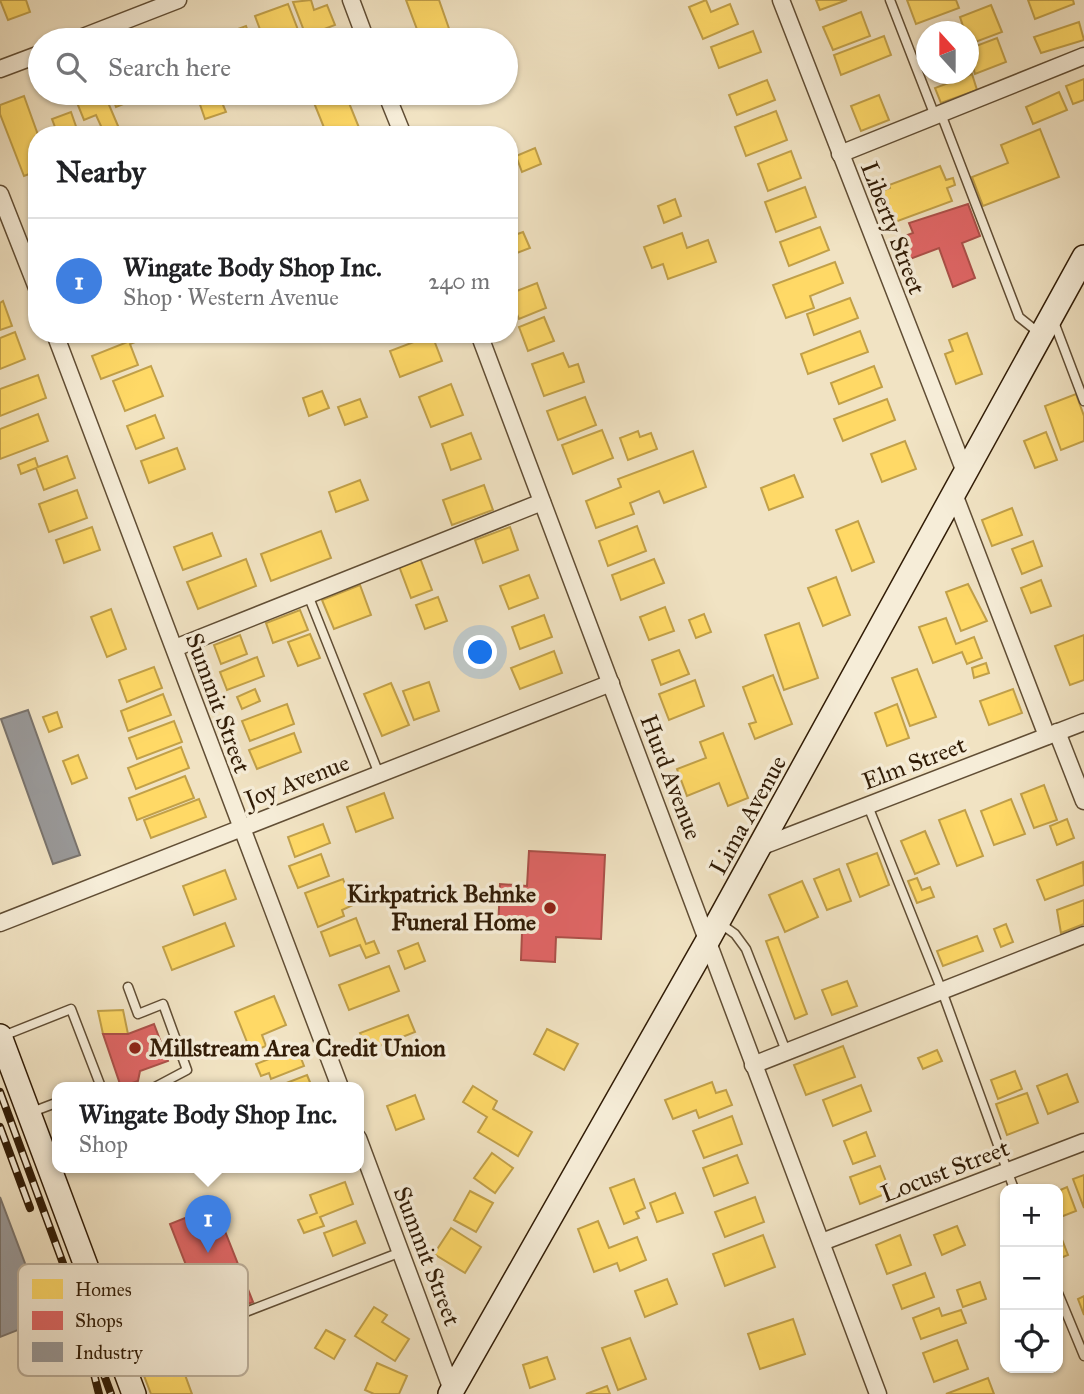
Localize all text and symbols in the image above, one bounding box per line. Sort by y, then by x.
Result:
north arrow [916,21,979,84]
search box [28,28,518,105]
icon: search [52,48,90,86]
text: Search here [108,51,231,83]
text: Nearby [56,154,146,190]
street label: Liberty Street [854,158,932,299]
text: Wingate Body Shop Inc. [123,251,382,283]
text: 1 [74,267,84,295]
text: 240 m [428,267,490,295]
text: Shop · Western Avenue [123,283,339,311]
street label: Summit Street [179,629,257,778]
your location [463,635,497,669]
street label: Hurd Avenue [633,710,709,844]
street label: Elm Street [858,729,971,796]
street label: Joy Avenue [238,747,354,816]
street label: Lima Avenue [703,750,793,880]
place label: Kirkpatrick Behnke Funeral Home [347,879,536,937]
marker: Kirkpatrick Behnke Funeral Home [542,900,558,916]
place label: Millstream Area Credit Union [149,1033,446,1063]
marker: Millstream Area Credit Union [127,1040,143,1056]
popup [52,1082,364,1173]
text: Wingate Body Shop Inc. [79,1098,337,1130]
text: Shop [79,1130,128,1158]
street label: Locust Street [877,1133,1014,1209]
street label: Summit Street [387,1182,467,1330]
map controls [1000,1184,1063,1373]
button: + [1000,1184,1063,1247]
pin: 1 [185,1195,231,1253]
button: − [1000,1247,1063,1310]
legend [18,1264,248,1376]
text: Homes [75,1278,132,1301]
text: Shops [75,1309,123,1332]
button: locate [1000,1310,1063,1373]
text: Industry [75,1341,144,1364]

